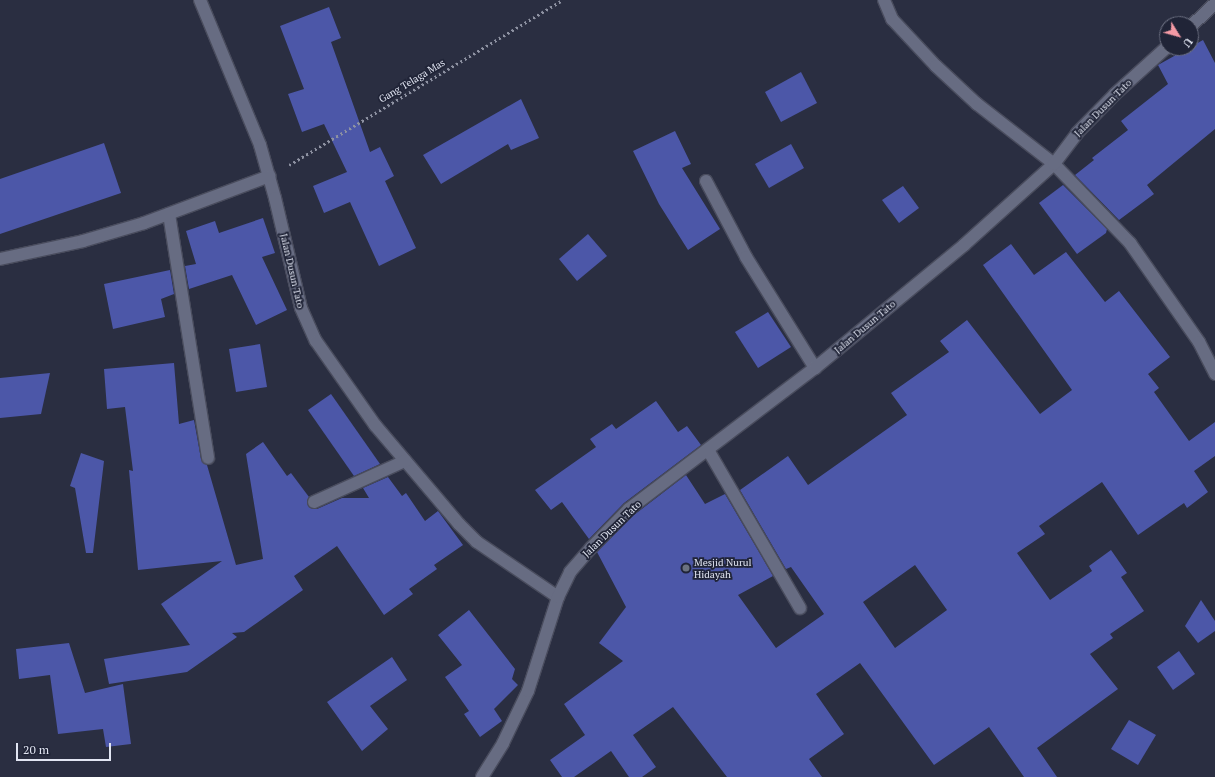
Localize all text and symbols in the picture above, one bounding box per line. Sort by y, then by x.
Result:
north arrow [1159,16,1199,56]
text: U [1180,35,1196,50]
street label: Gang Telaga Mas [377,57,447,105]
street label: Jalan Dusun Tato [1072,77,1134,139]
street label: Jalan Dusun Tato [278,232,306,310]
street label: Jalan Dusun Tato [832,298,898,356]
street label: Jalan Dusun Tato [580,498,644,560]
place label: Mesjid Nurul Hidayah [694,556,752,580]
marker: Mesjid Nurul Hidayah [681,563,691,573]
scale bar [18,735,113,761]
text: 20 m [23,742,49,757]

